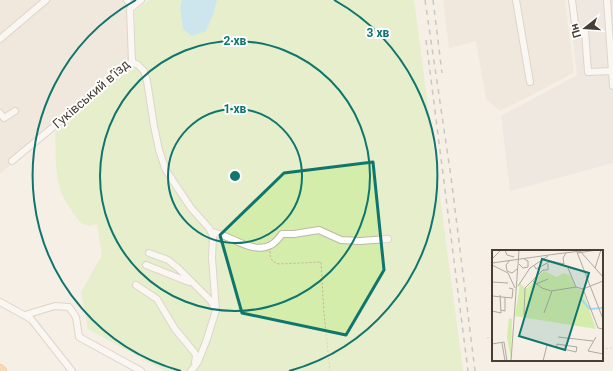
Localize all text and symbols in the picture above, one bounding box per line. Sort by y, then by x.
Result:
north arrow [565,8,605,48]
text: Пн [568,22,584,39]
text: 3 хв [367,26,390,40]
text: 2 хв [224,34,247,48]
street label: Гуківський в’їзд [50,56,133,131]
text: 1 хв [224,102,247,116]
centre of rings [228,169,242,183]
inset map [492,250,603,361]

